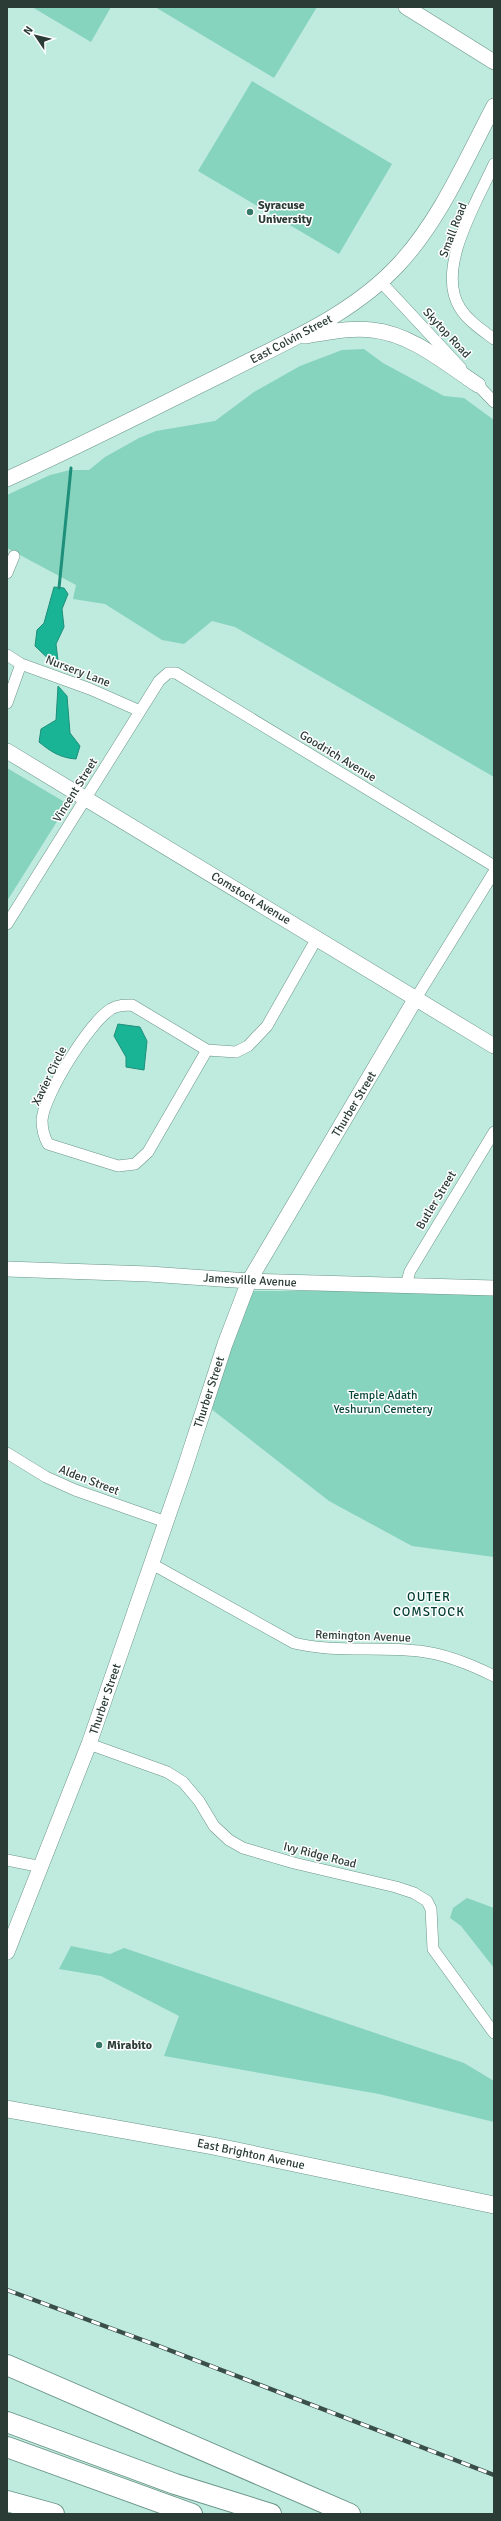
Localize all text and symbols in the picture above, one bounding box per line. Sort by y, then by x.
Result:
north arrow [16,16,56,56]
text: N [21,24,36,37]
place label: Syracuse University [258,198,312,227]
street label: Small Road [436,201,471,260]
marker: Syracuse University [245,207,255,217]
street label: Skytop Road [420,305,474,362]
street label: East Colvin Street [248,312,335,367]
street label: Nursery Lane [43,652,112,691]
street label: Goodrich Avenue [297,728,379,785]
street label: Vincent Street [50,755,101,825]
street label: Comstock Avenue [208,869,293,928]
street label: Xavier Circle [29,1044,70,1108]
street label: Thurber Street [329,1069,380,1140]
street label: Butler Street [413,1168,460,1232]
street label: Jamesville Avenue [203,1271,297,1290]
street label: Thurber Street [191,1355,228,1430]
park label: Temple Adath Yeshurun Cemetery [333,1388,433,1417]
street label: Alden Street [56,1462,121,1499]
district label: OUTER COMSTOCK [393,1589,465,1620]
street label: Remington Avenue [315,1627,411,1646]
street label: Thurber Street [86,1662,125,1737]
street label: Ivy Ridge Road [282,1839,358,1872]
place label: Mirabito [107,2038,152,2053]
marker: Mirabito [94,2040,104,2050]
street label: East Brighton Avenue [196,2136,306,2173]

